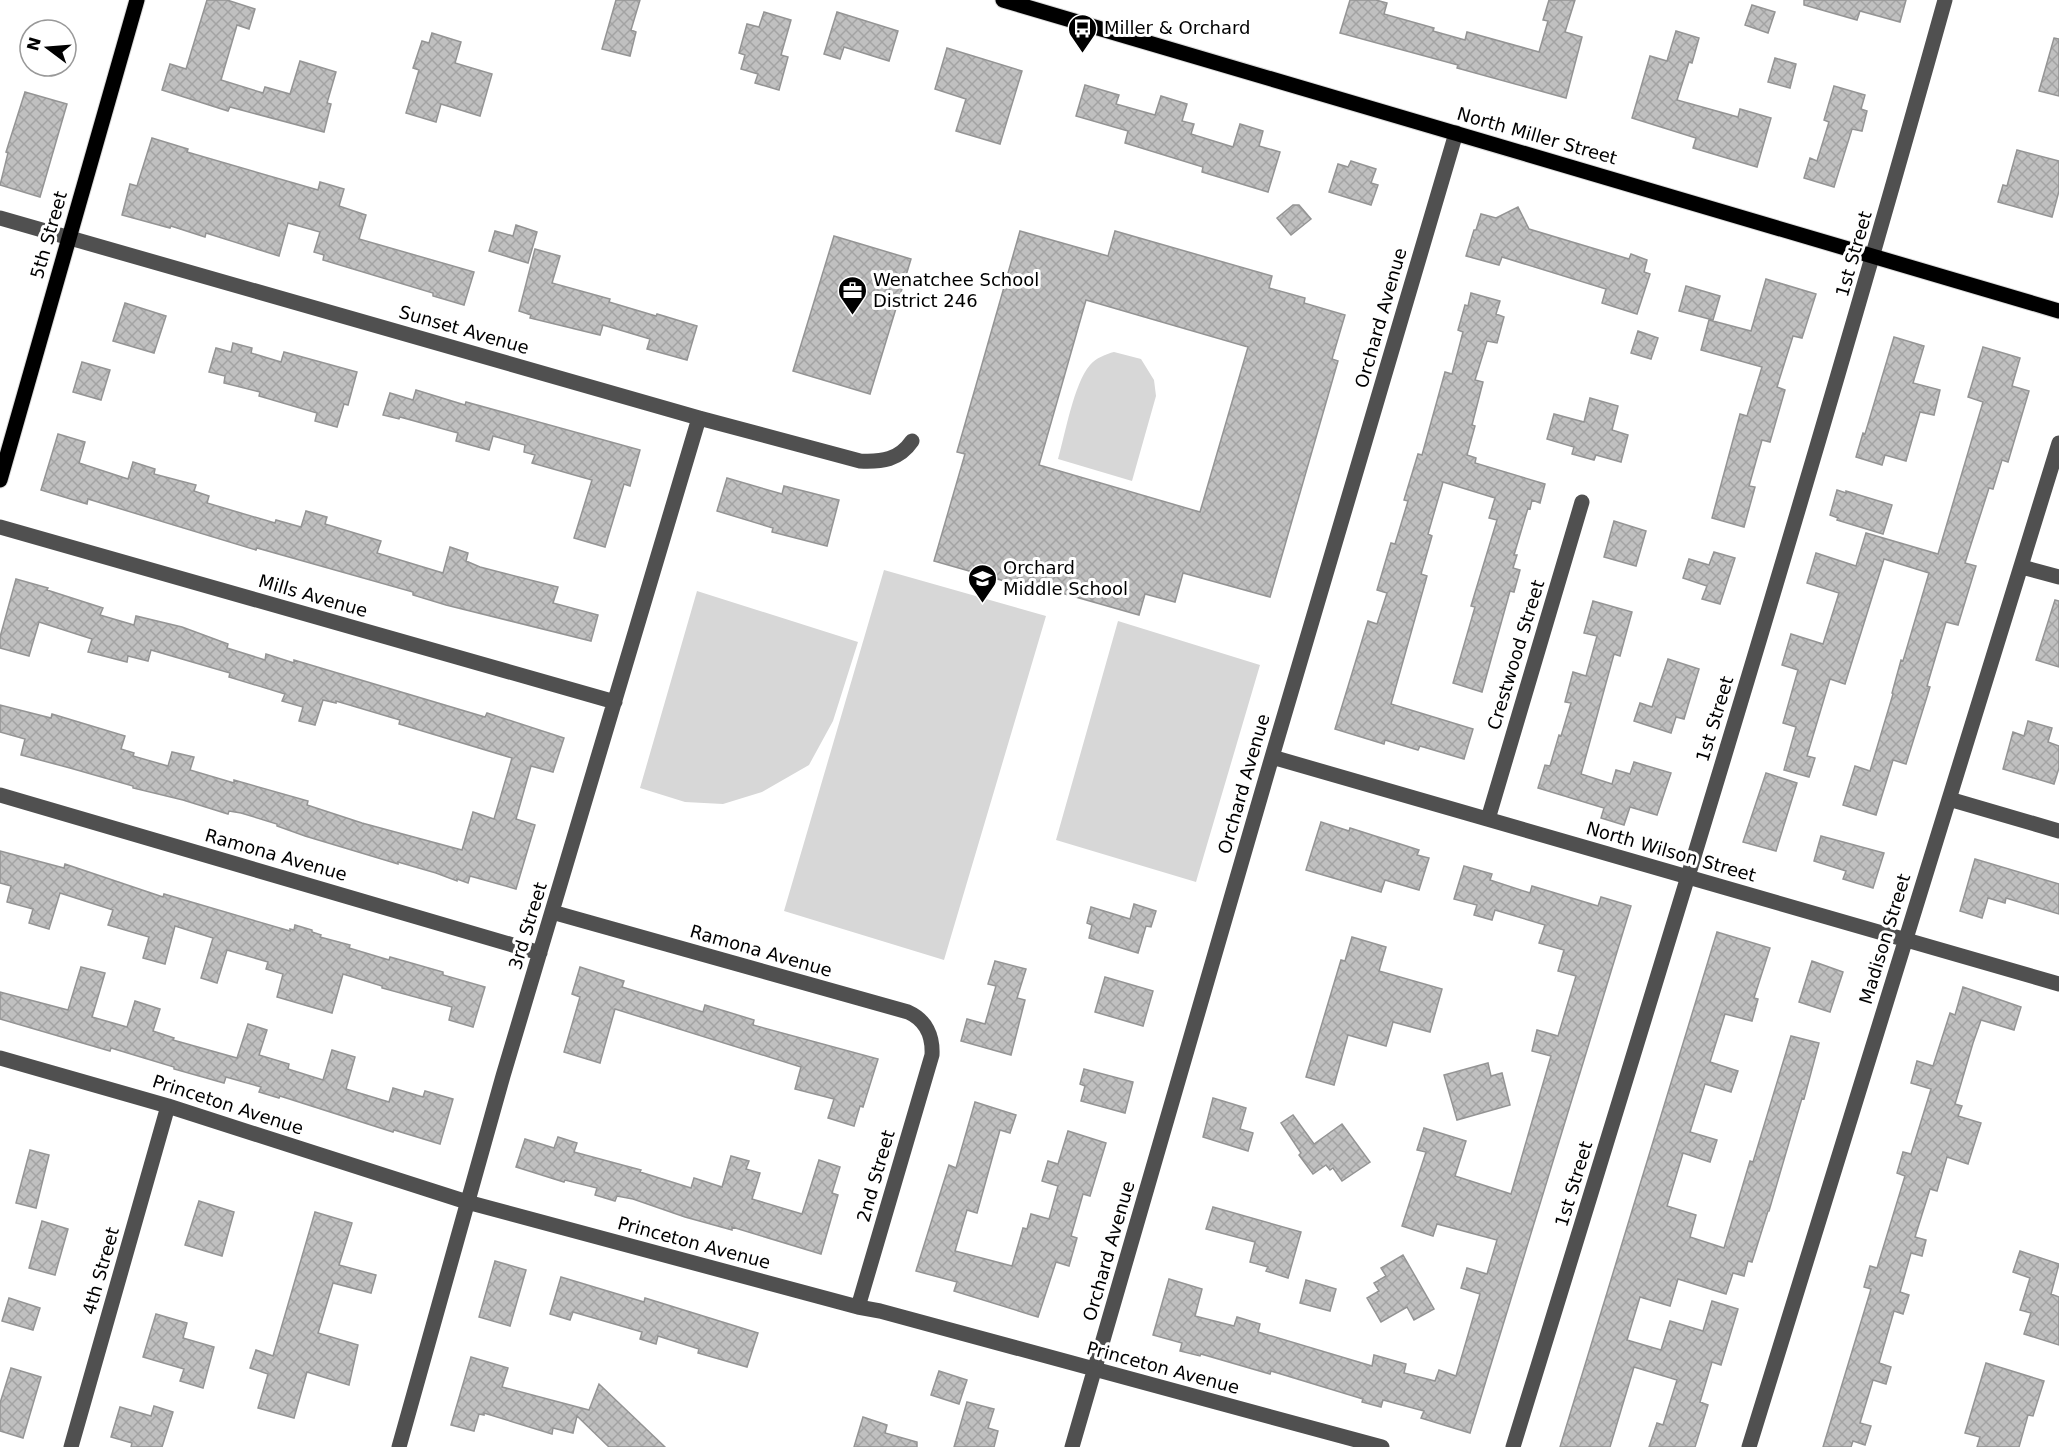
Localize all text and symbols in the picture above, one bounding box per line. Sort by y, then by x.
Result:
bus stop icon: Miller & Orchard [1067,12,1099,54]
place label: Miller & Orchard [1104,17,1251,38]
north arrow [18,18,78,78]
text: N [23,35,45,53]
street label: North Miller Street [1455,103,1620,168]
street label: 5th Street [26,189,71,281]
street label: 1st Street [1831,209,1876,299]
street label: Orchard Avenue [1350,245,1411,390]
place label: Wenatchee School District 246 [873,269,1039,311]
office icon: Wenatchee School District 246 [836,274,868,316]
street label: Sunset Avenue [397,301,532,358]
place label: Orchard Middle School [1003,557,1128,599]
school or university icon: Orchard Middle School [966,562,998,604]
street label: Mills Avenue [256,570,370,621]
street label: Crestwood Street [1483,577,1548,732]
street label: 1st Street [1692,674,1737,764]
street label: Orchard Avenue [1213,711,1274,856]
street label: North Wilson Street [1584,817,1758,886]
street label: Ramona Avenue [203,824,350,885]
street label: Madison Street [1855,871,1914,1007]
street label: 3rd Street [504,880,551,972]
street label: Ramona Avenue [688,920,835,981]
street label: Princeton Avenue [150,1070,306,1139]
street label: 2nd Street [852,1127,899,1224]
street label: 1st Street [1551,1139,1596,1229]
street label: Orchard Avenue [1078,1178,1139,1323]
street label: Princeton Avenue [615,1212,773,1273]
street label: 4th Street [78,1225,123,1317]
street label: Princeton Avenue [1084,1337,1242,1398]

